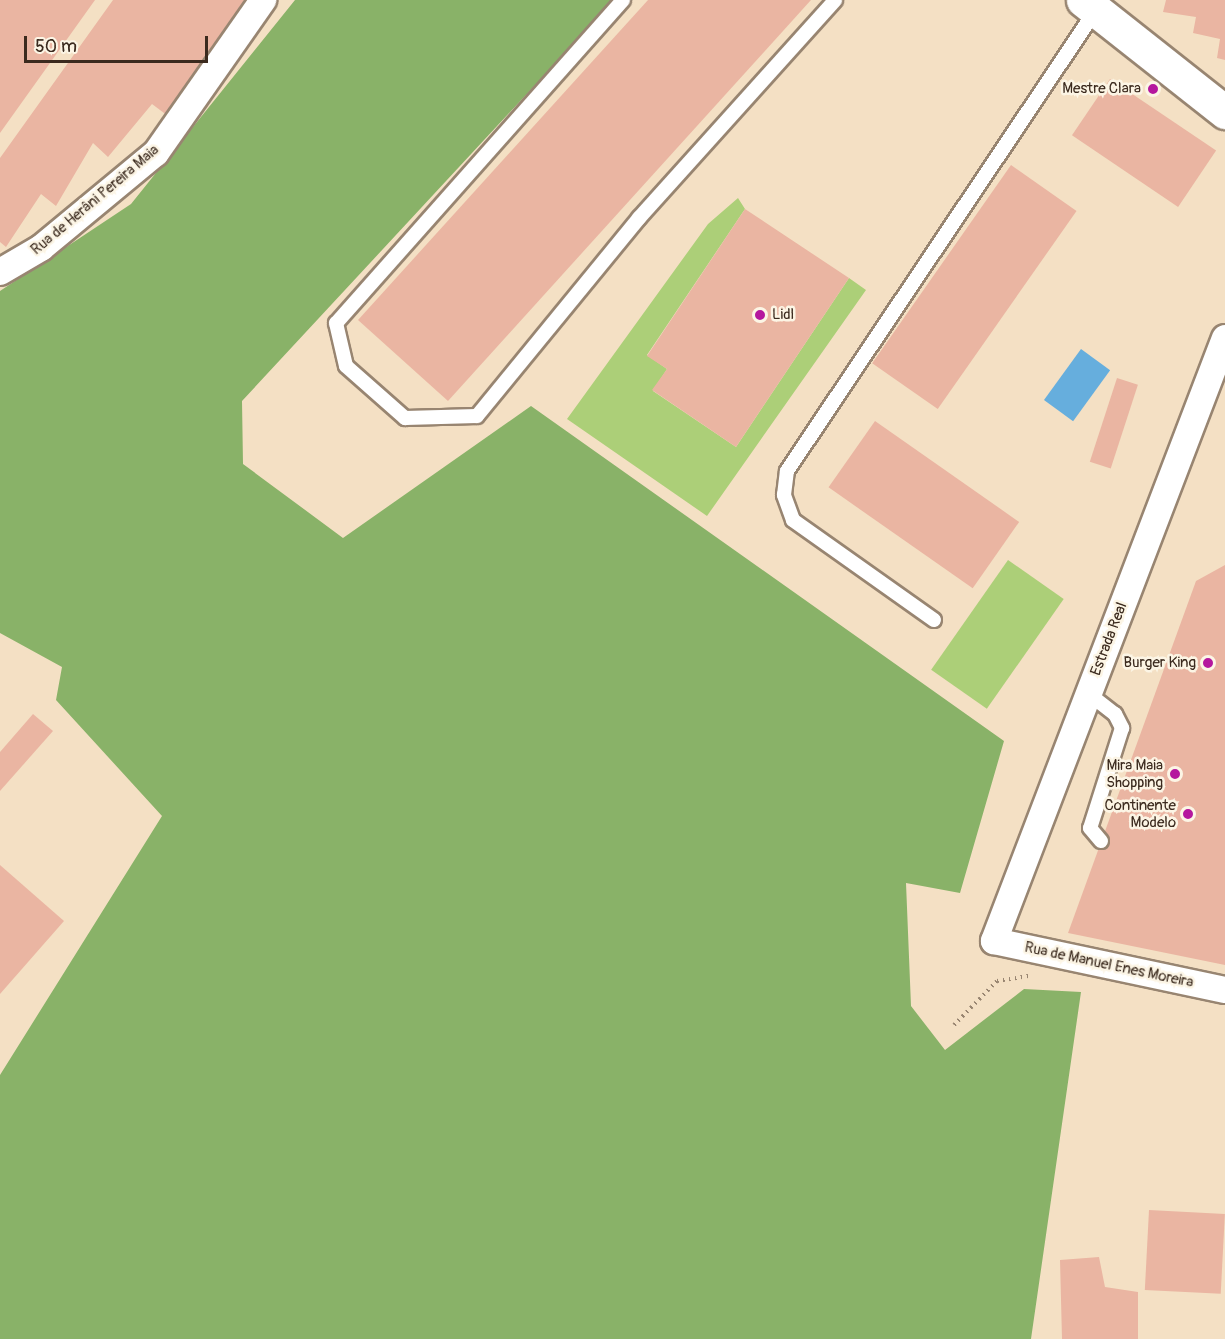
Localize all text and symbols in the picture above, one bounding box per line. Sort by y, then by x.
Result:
scale bar [27,24,212,62]
text: 50 m [35,35,77,58]
place label: Mestre Clara [1062,80,1141,98]
marker: Mestre Clara [1146,82,1160,96]
street label: Rua de Herâni Pereira Maia [27,141,163,259]
place label: Lidl [772,306,794,324]
marker: Lidl [753,308,767,322]
street label: Estrada Real [1087,600,1131,678]
place label: Burger King [1123,654,1196,672]
marker: Burger King [1201,656,1215,670]
place label: Mira Maia Shopping [1106,756,1163,791]
marker: Mira Maia Shopping [1168,767,1182,781]
place label: Continente Modelo [1105,796,1176,831]
marker: Continente Modelo [1181,807,1195,821]
street label: Rua de Manuel Enes Moreira [1023,938,1195,992]

